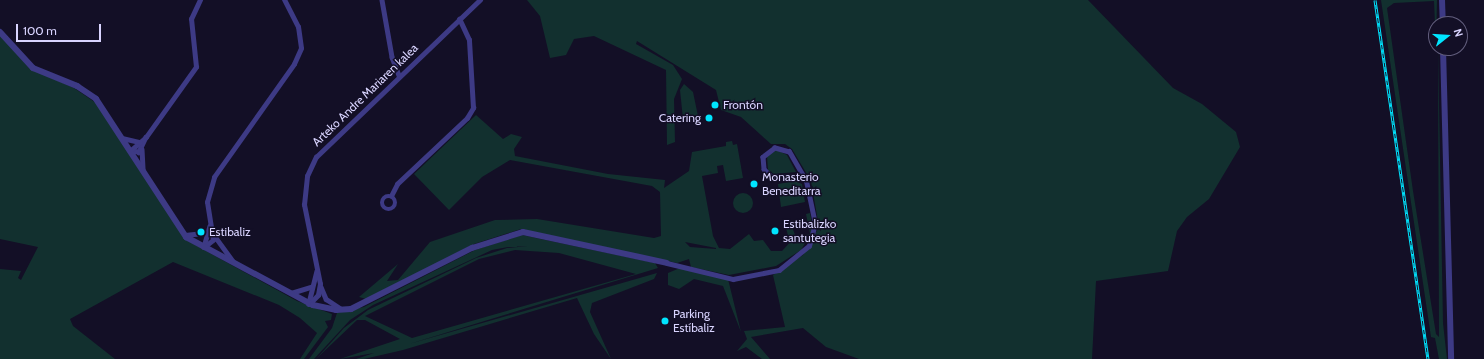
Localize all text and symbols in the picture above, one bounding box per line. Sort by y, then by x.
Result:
scale bar [18,16,103,42]
north arrow [1428,16,1468,56]
text: 100 m [23,23,57,38]
text: N [1451,27,1466,39]
street label: Arteko Andre Mariaren kalea [309,41,421,149]
place label: Frontón [723,98,763,112]
marker: Frontón [710,100,720,110]
place label: Catering [659,111,701,125]
marker: Catering [704,113,714,123]
place label: Monasterio Beneditarra [762,170,820,198]
marker: Monasterio Beneditarra [749,179,759,189]
place label: Estibalizko santutegia [783,217,836,245]
place label: Estibaliz [209,225,251,239]
marker: Estibalizko santutegia [770,226,780,236]
marker: Estibaliz [196,227,206,237]
place label: Parking Estíbaliz [673,307,715,335]
marker: Parking Estíbaliz [660,316,670,326]

